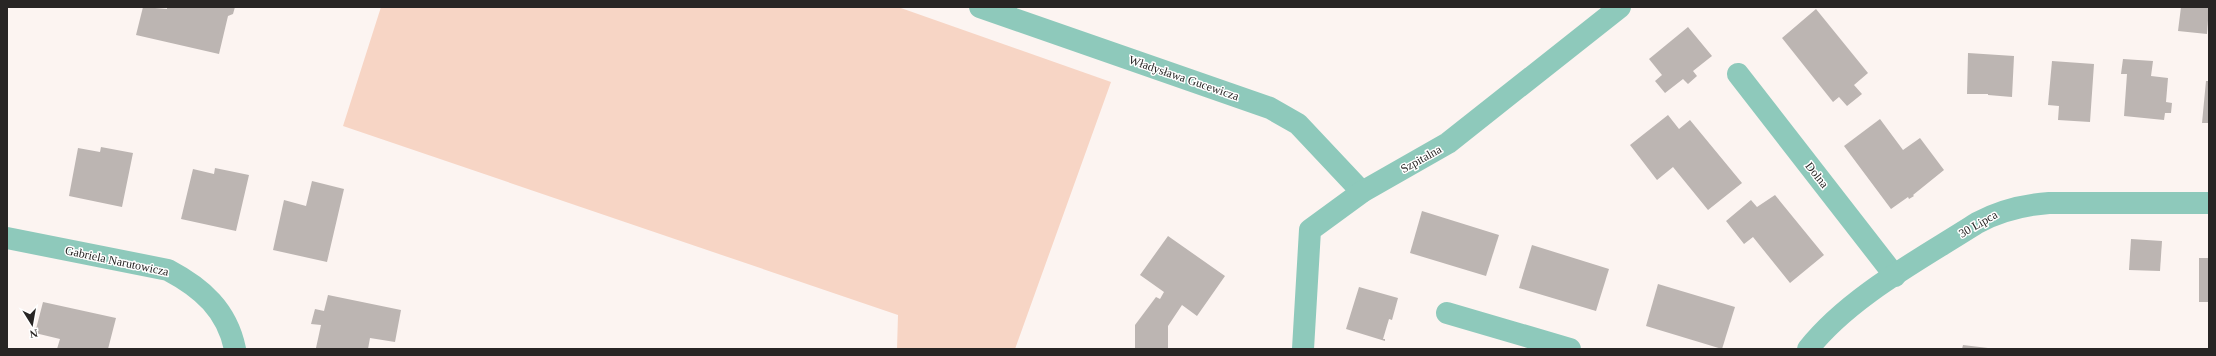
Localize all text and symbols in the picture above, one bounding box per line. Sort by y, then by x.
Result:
street label: Władysława Gucewicza [1127,53,1242,104]
street label: Szpitalna [1398,142,1445,176]
street label: Dolna [1802,159,1832,191]
street label: 30 Lipca [1956,207,2000,241]
street label: Gabriela Narutowicza [64,243,171,279]
north arrow [12,304,52,344]
text: N [29,327,39,340]

